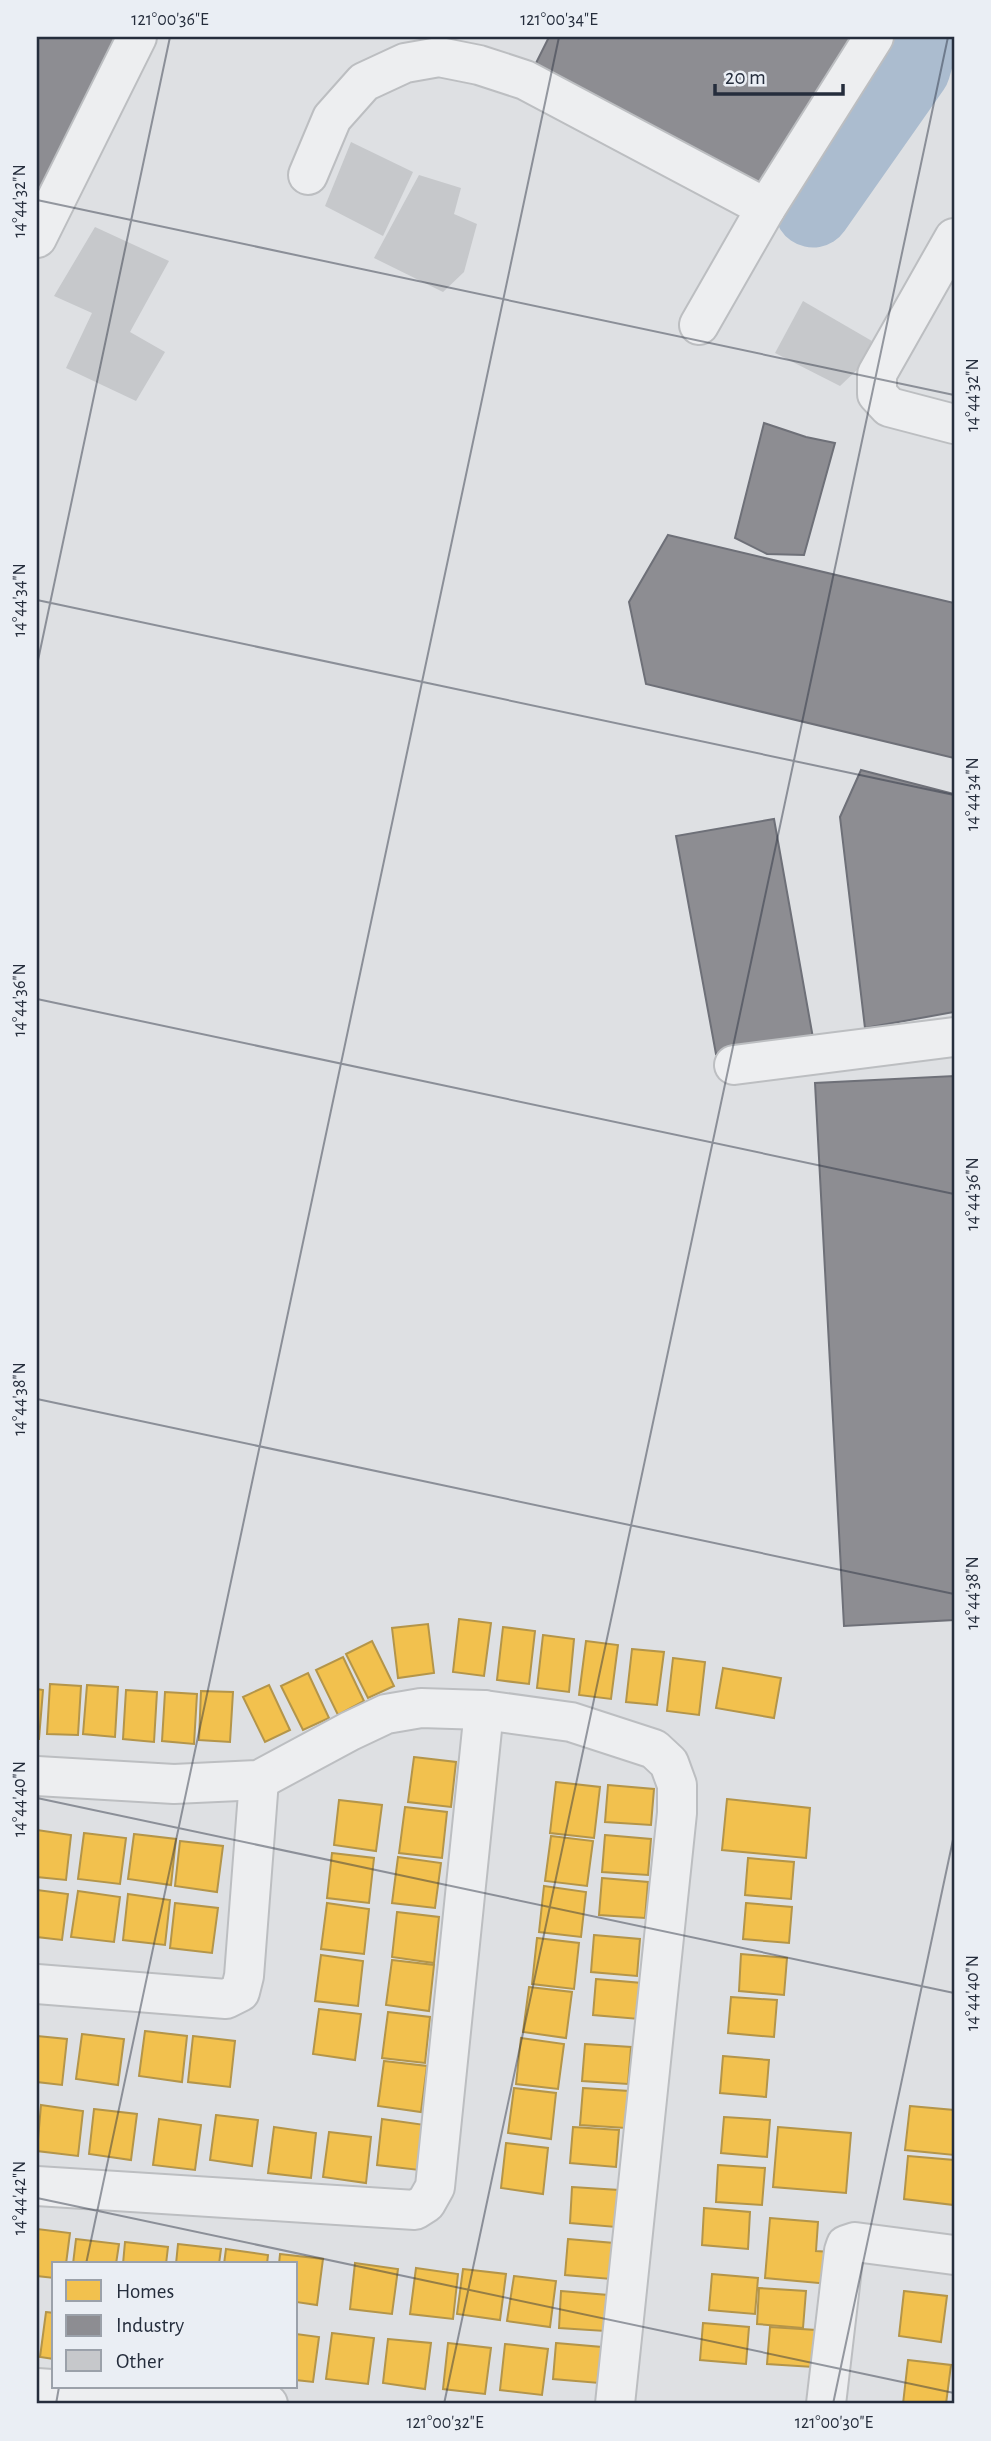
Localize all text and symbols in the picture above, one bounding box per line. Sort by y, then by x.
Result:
text: 121°00'36"E [131,11,209,29]
text: 121°00'34"E [520,11,598,29]
scale bar [715,52,842,96]
text: 20 m [725,67,766,88]
text: 14°44'32"N [11,164,29,238]
text: 14°44'32"N [964,358,982,432]
text: 14°44'34"N [11,563,29,637]
text: 14°44'34"N [964,757,982,831]
text: 14°44'36"N [11,963,29,1037]
text: 14°44'36"N [964,1157,982,1231]
text: 14°44'38"N [11,1362,29,1436]
text: 14°44'38"N [964,1556,982,1630]
text: 14°44'40"N [11,1761,29,1837]
text: 14°44'40"N [964,1955,982,2031]
text: 14°44'42"N [11,2161,29,2235]
legend [52,2262,298,2388]
text: Homes [116,2281,174,2302]
text: Industry [116,2315,184,2336]
text: Other [116,2351,164,2372]
text: 121°00'32"E [406,2414,484,2432]
text: 121°00'30"E [795,2414,874,2432]

